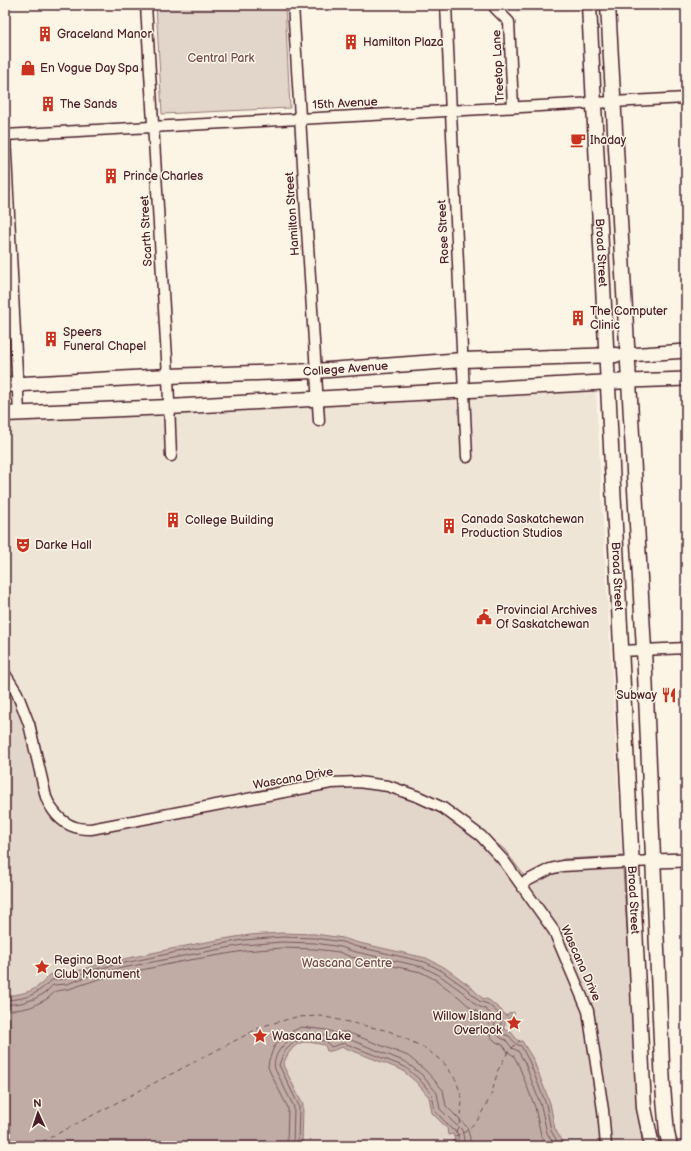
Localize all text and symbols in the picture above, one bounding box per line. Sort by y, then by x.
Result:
building icon: Graceland Manor [36,25,54,43]
place label: Graceland Manor [57,27,152,42]
street label: Treetop Lane [489,29,508,103]
building icon: Hamilton Plaza [342,33,360,51]
place label: Hamilton Plaza [363,35,444,50]
park label: Central Park [188,51,255,66]
shop icon: En Vogue Day Spa [19,59,37,77]
place label: En Vogue Day Spa [40,61,139,76]
street label: 15th Avenue [312,94,378,113]
building icon: The Sands [39,95,57,113]
place label: The Sands [60,97,117,112]
cafe icon: Ihaday [569,131,587,149]
place label: Ihaday [590,133,627,148]
building icon: Prince Charles [102,167,120,185]
place label: Prince Charles [123,169,203,184]
street label: Hamilton Street [282,171,303,256]
street label: Scarth Street [137,195,156,267]
street label: Rose Street [434,199,453,265]
street label: Broad Street [592,218,610,288]
place label: The Computer Clinic [590,304,668,333]
building icon: The Computer Clinic [569,309,587,327]
place label: Speers Funeral Chapel [63,325,146,354]
building icon: Speers Funeral Chapel [42,330,60,348]
street label: College Avenue [303,359,389,379]
building icon: College Building [164,511,182,529]
place label: Canada Saskatchewan Production Studios [461,512,584,541]
place label: College Building [185,513,274,528]
building icon: Canada Saskatchewan Production Studios [440,517,458,535]
theatre icon: Darke Hall [14,536,32,554]
place label: Darke Hall [35,538,92,553]
street label: Broad Street [608,542,626,611]
place label: Provincial Archives Of Saskatchewan [496,603,597,632]
public building icon: Provincial Archives Of Saskatchewan [475,608,493,626]
restaurant icon: Subway [660,686,678,704]
place label: Subway [616,688,658,703]
street label: Wascana Drive [252,764,334,793]
street label: Broad Street [624,865,642,935]
street label: Wascana Drive [557,923,604,1003]
place label: Regina Boat Club Monument [54,953,140,982]
park label: Wascana Centre [302,956,392,971]
place icon: Regina Boat Club Monument [33,958,51,976]
place label: Willow Island Overlook [433,1009,502,1038]
place icon: Willow Island Overlook [505,1014,523,1032]
place icon: Wascana Lake [251,1027,269,1045]
place label: Wascana Lake [272,1029,351,1044]
north arrow [18,1093,58,1133]
text: N [33,1097,42,1110]

